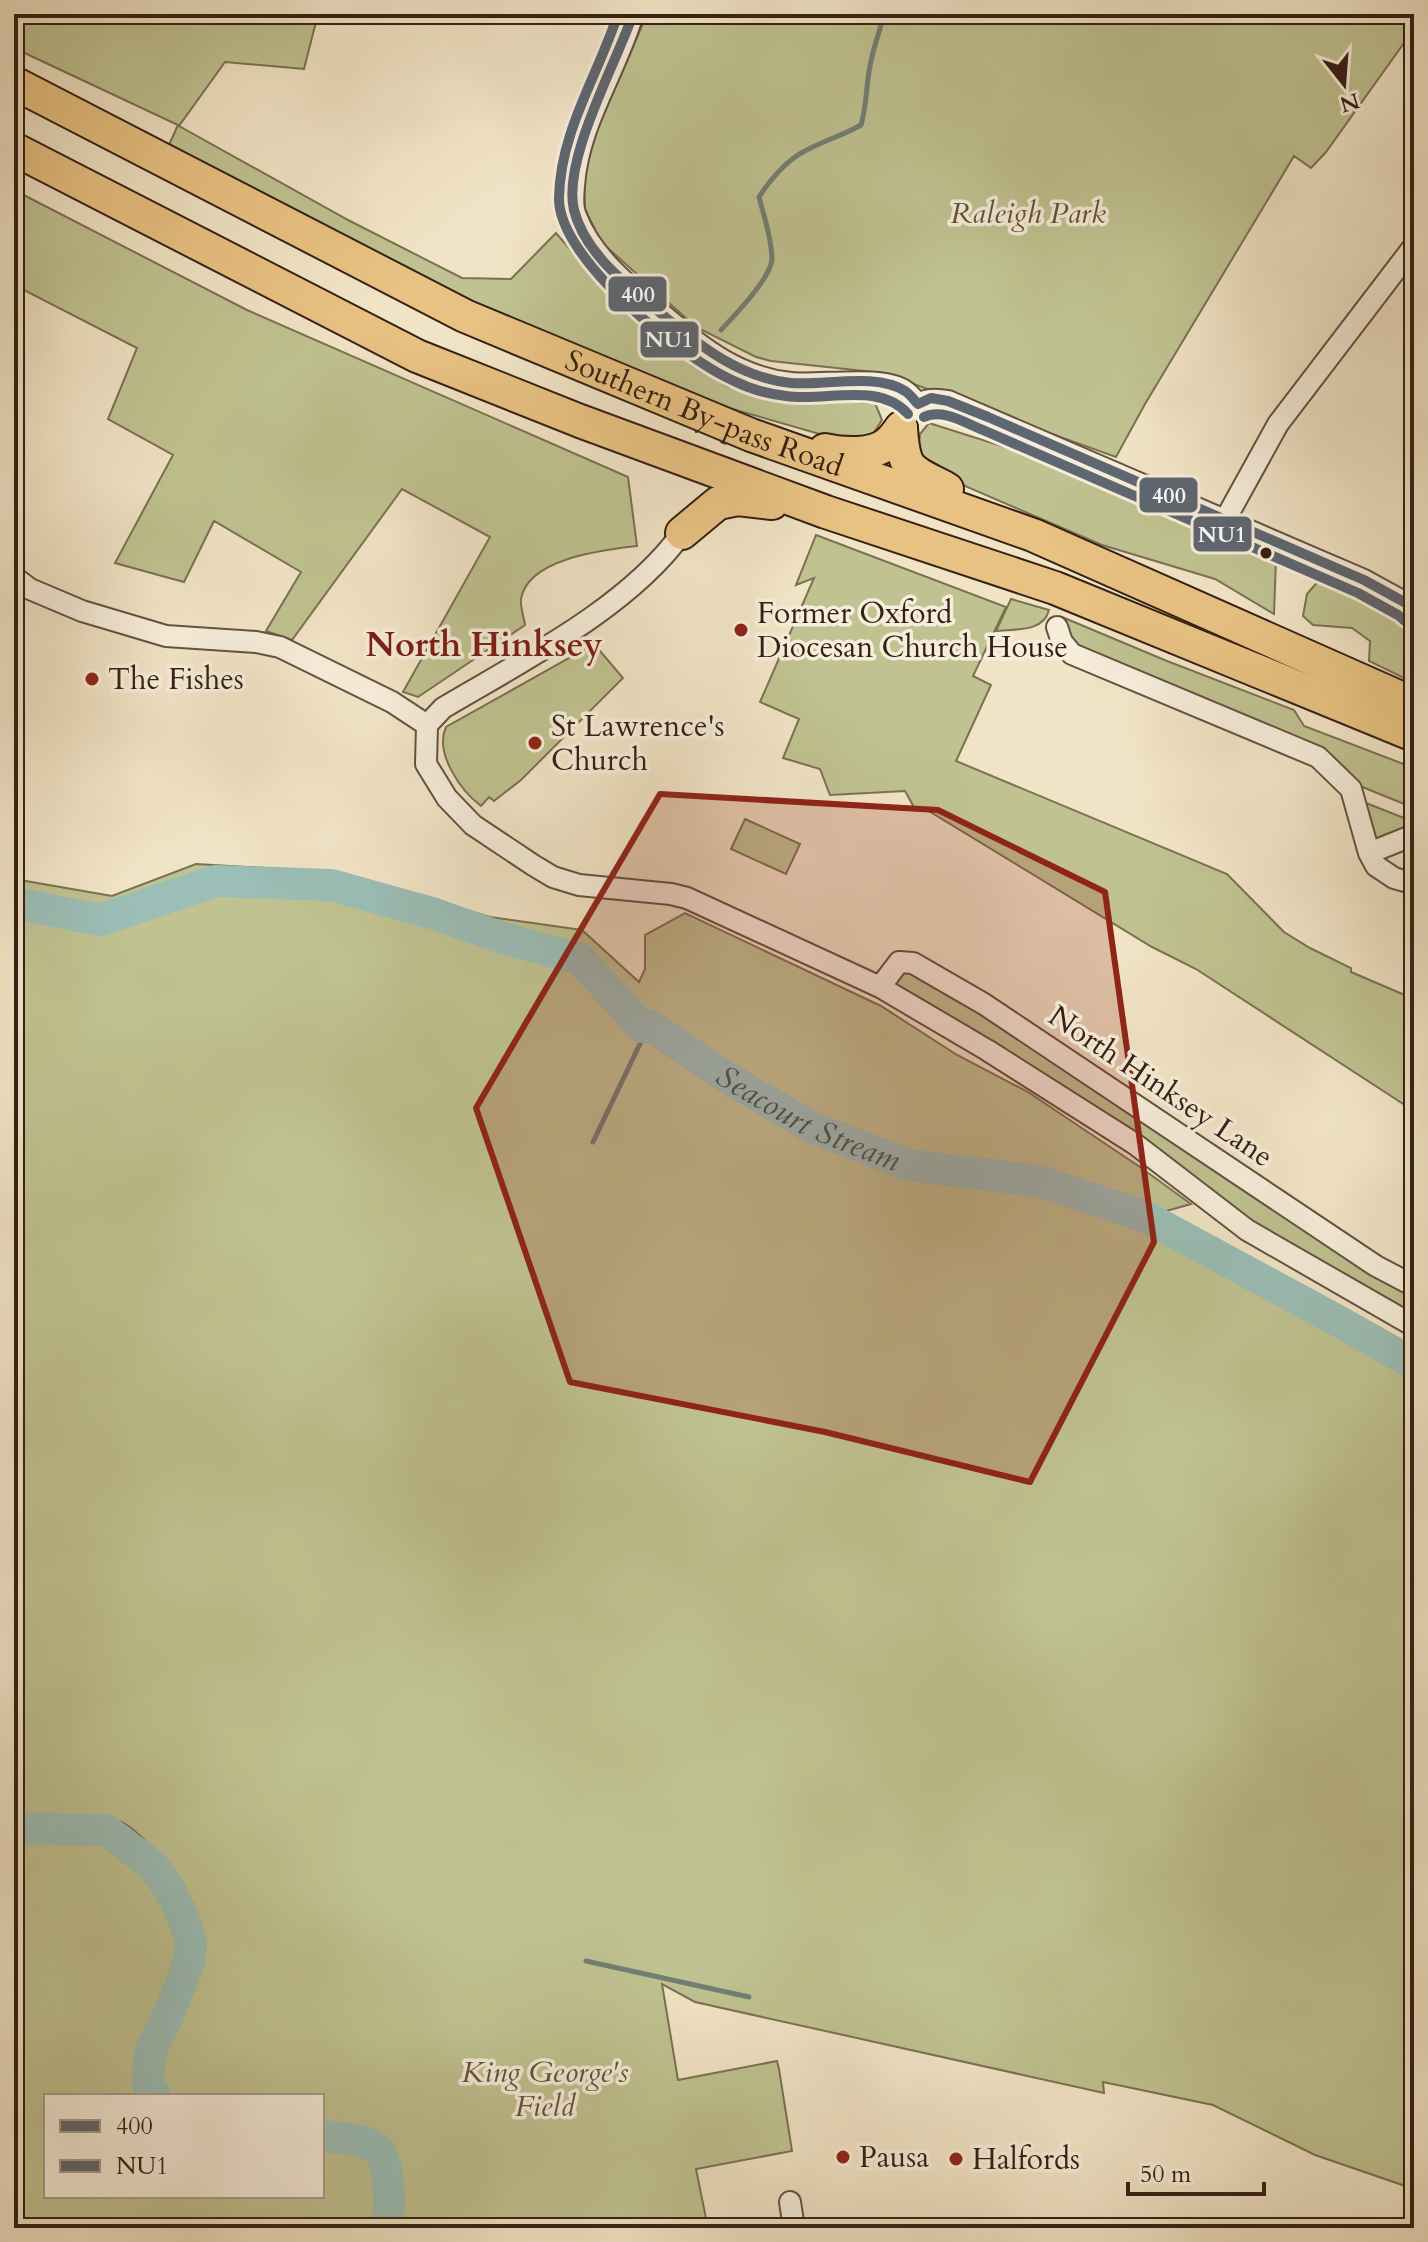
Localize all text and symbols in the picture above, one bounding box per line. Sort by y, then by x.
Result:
north arrow [1304,44,1384,124]
text: N [1336,85,1363,119]
park label: Raleigh Park [950,193,1106,234]
line badge: 400 [607,275,668,313]
text: 400 [621,280,655,310]
line badge: NU1 [639,320,700,359]
text: NU1 [645,325,693,355]
street label: Southern By-pass Road [559,340,849,487]
line badge: 400 [1138,476,1199,514]
text: 400 [1152,481,1186,511]
line badge: NU1 [1192,515,1253,553]
text: NU1 [1198,520,1246,550]
unlabelled marker [1258,545,1274,561]
place label: Former Oxford Diocesan Church House [757,593,1068,668]
marker: Former Oxford Diocesan Church House [732,621,750,639]
district label: North Hinksey [365,622,603,668]
place label: The Fishes [108,659,244,700]
marker: The Fishes [83,670,101,688]
place label: St Lawrence's Church [551,706,725,781]
marker: St Lawrence's Church [526,734,544,752]
street label: North Hinksey Lane [1040,996,1281,1177]
water label: Seacourt Stream [708,1055,907,1183]
park label: King George's Field [461,2052,629,2127]
legend [44,2094,324,2198]
text: 400 [116,2110,153,2143]
place label: Pausa [859,2137,929,2178]
place label: Halfords [972,2139,1080,2180]
scale bar [1128,2146,1264,2196]
marker: Pausa [834,2148,852,2166]
text: NU1 [116,2150,168,2183]
marker: Halfords [947,2150,965,2168]
text: 50 m [1140,2158,1192,2191]

